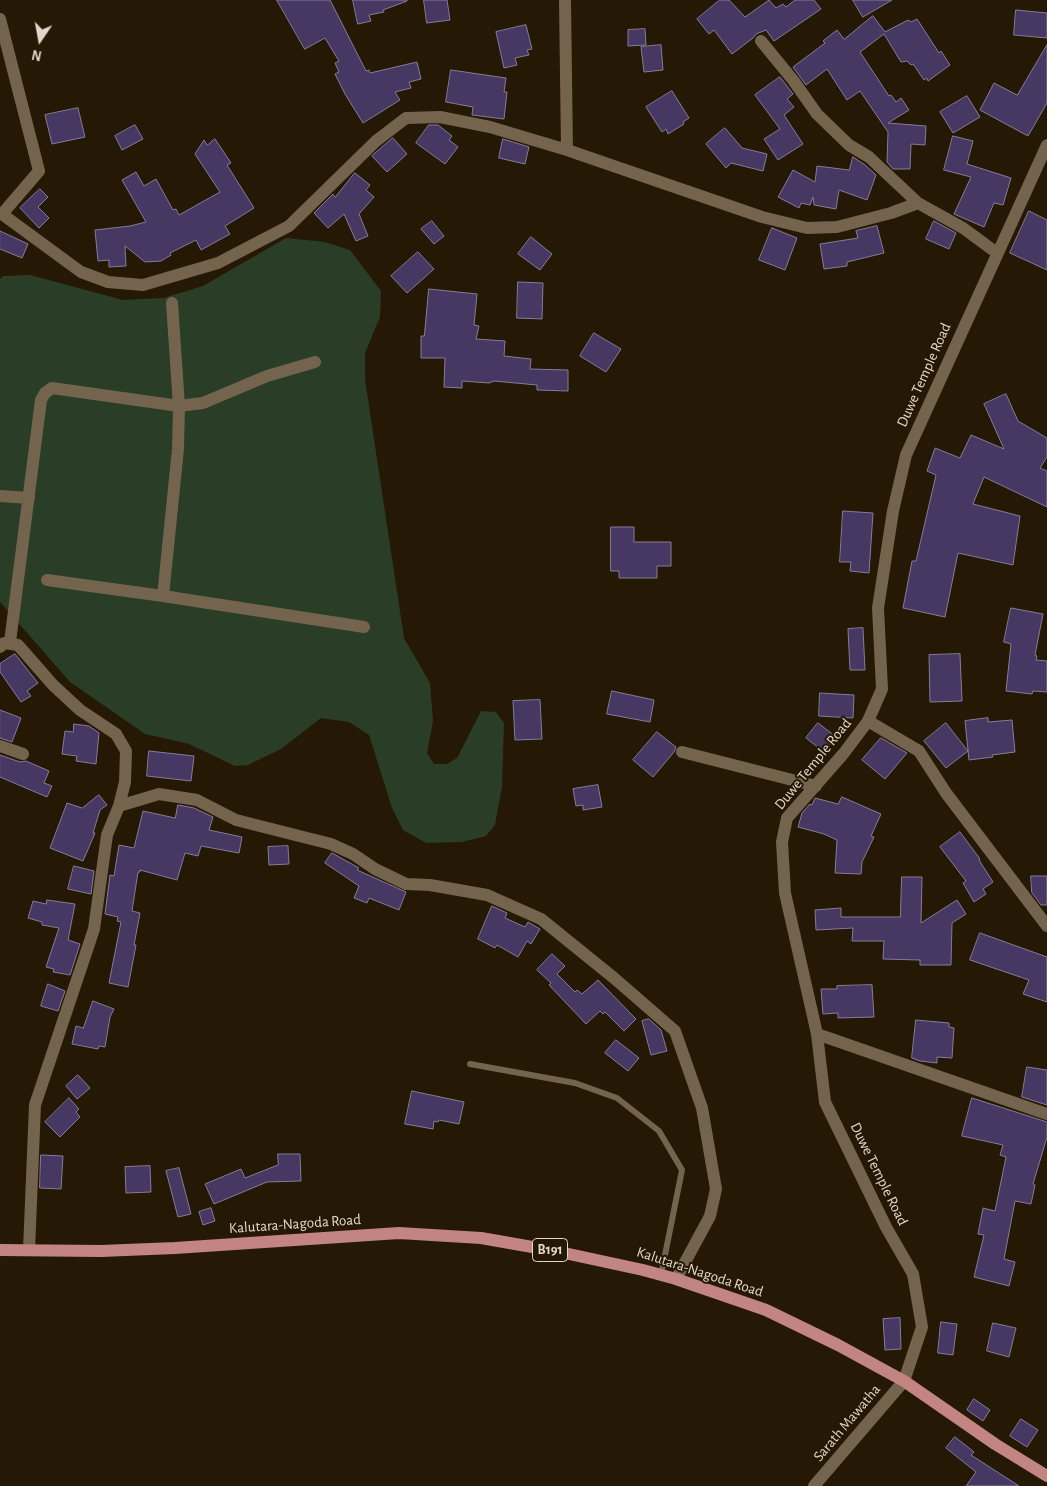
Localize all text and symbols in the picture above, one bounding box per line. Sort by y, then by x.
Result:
north arrow [15,15,65,65]
text: N [31,47,43,63]
street label: Duwe Temple Road [893,320,955,430]
street label: Duwe Temple Road [771,715,855,813]
street label: Duwe Temple Road [846,1120,912,1228]
street label: Kalutara-Nagoda Road [228,1210,362,1238]
road number: B191 [532,1238,568,1262]
street label: Kalutara-Nagoda Road [634,1243,766,1301]
street label: Sarath Mawatha [810,1381,884,1465]

